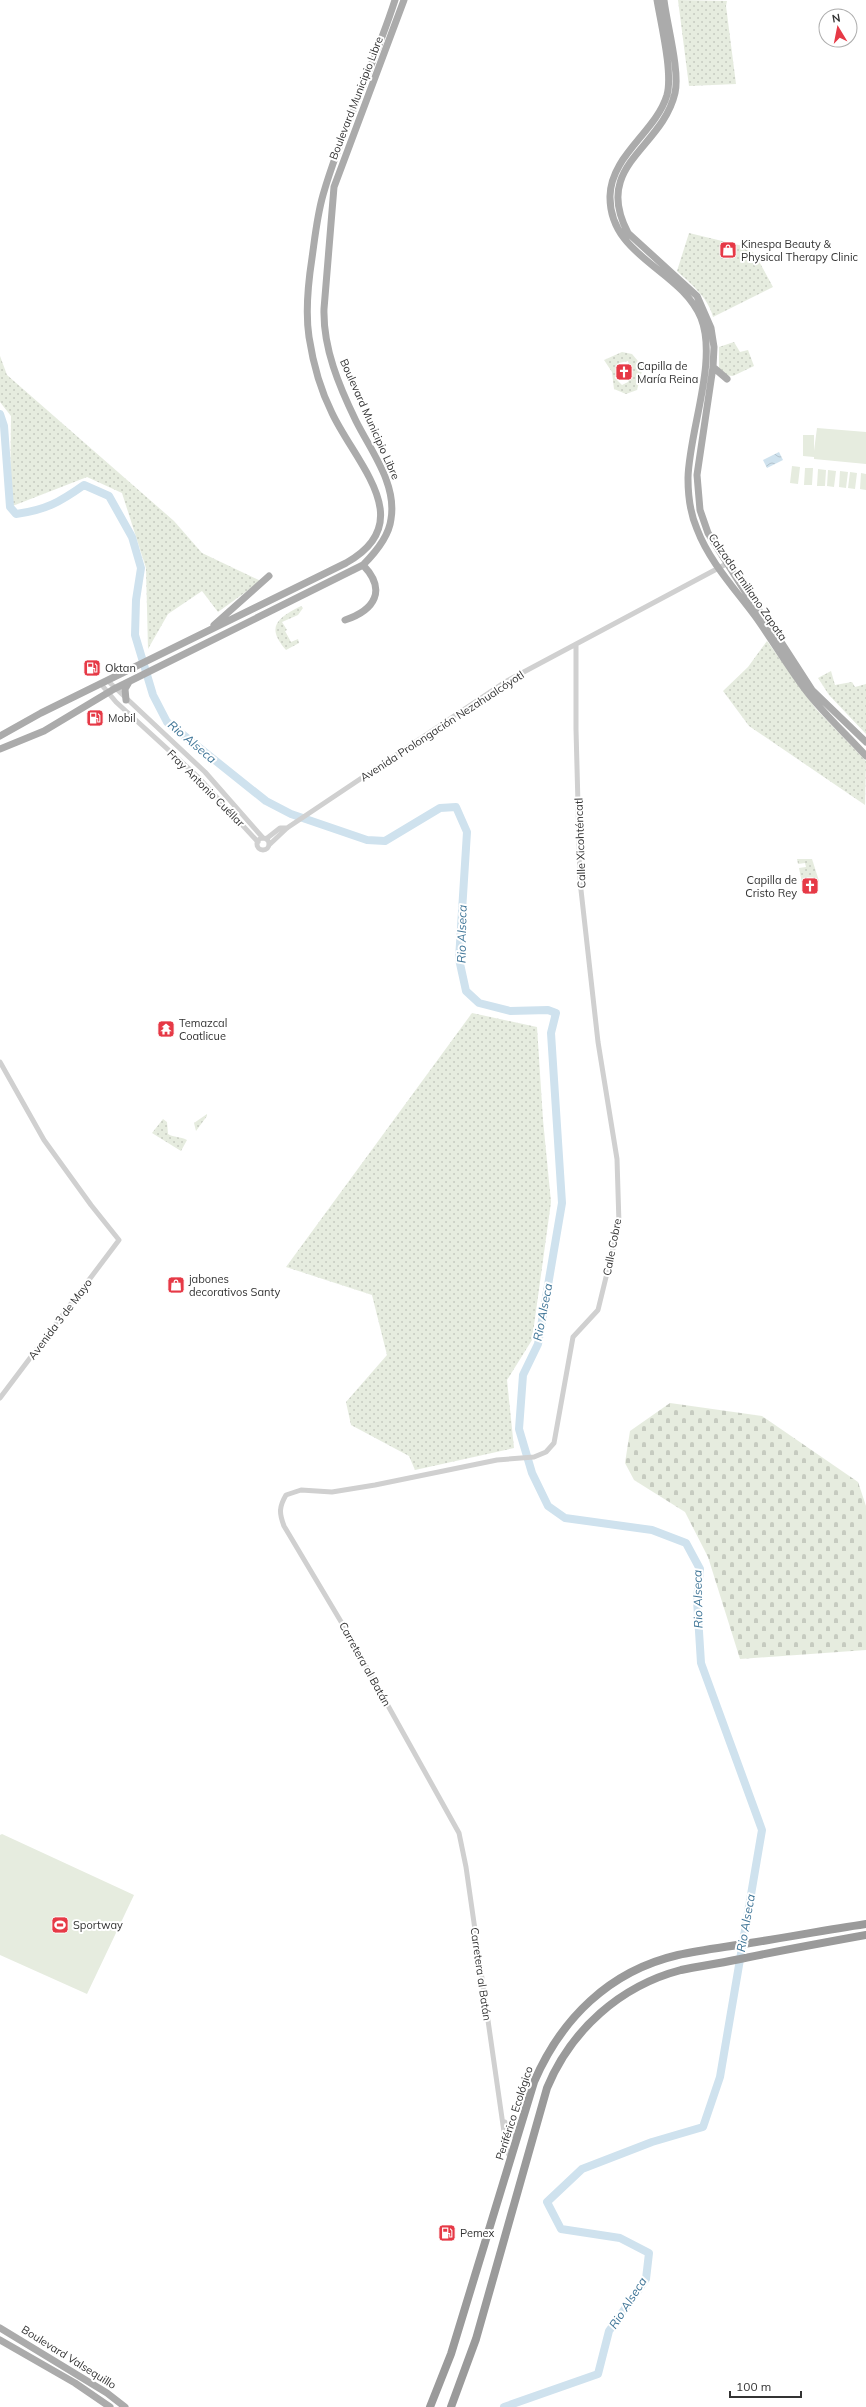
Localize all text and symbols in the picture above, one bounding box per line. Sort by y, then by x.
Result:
north arrow [818,8,858,48]
text: N [831,11,842,26]
street label: Boulevard Municipio Libre [326,34,386,162]
place label: Kinespa Beauty & Physical Therapy Clinic [741,237,859,264]
shop icon: Kinespa Beauty & Physical Therapy Clinic [718,240,738,260]
street label: Boulevard Municipio Libre [337,356,403,482]
place label: Capilla de María Reina [637,359,698,386]
church icon: Capilla de María Reina [614,362,634,382]
street label: Calzada Emiliano Zapata [706,531,790,643]
fuel station icon: Oktan [82,658,102,678]
place label: Oktan [105,661,136,675]
street label: Avenida Prolongación Nezahualcóyotl [357,668,527,784]
fuel station icon: Mobil [85,708,105,728]
place label: Mobil [108,711,136,725]
water label: Rio Alseca [165,717,220,766]
street label: Fray Antonio Cuéllar [164,746,248,830]
street label: Calle Xicohténcatl [571,797,589,889]
place label: Capilla de Cristo Rey [745,873,797,900]
church icon: Capilla de Cristo Rey [800,876,820,896]
water label: Rio Alseca [453,905,470,963]
place label: Temazcal Coatlicue [179,1016,227,1043]
temple icon: Temazcal Coatlicue [156,1019,176,1039]
street label: Calle Cobre [600,1217,624,1277]
place label: jabones decorativos Santy [188,1272,280,1299]
shop icon: jabones decorativos Santy [166,1275,186,1295]
street label: Avenida 3 de Mayo [25,1276,95,1362]
water label: Rio Alseca [530,1282,555,1342]
water label: Rio Alseca [689,1570,706,1628]
street label: Carretera al Batán [336,1619,394,1709]
water label: Rio Alseca [733,1893,758,1953]
sports icon: Sportway [50,1915,70,1935]
place label: Sportway [73,1918,123,1932]
street label: Carretera al Batán [468,1926,494,2022]
street label: Periférico Ecológico [492,2064,536,2162]
fuel station icon: Pemex [437,2223,457,2243]
place label: Pemex [460,2226,494,2240]
water label: Rio Alseca [605,2274,650,2331]
street label: Boulevard Valsequillo [19,2322,119,2392]
scale bar [730,2373,801,2399]
text: 100 m [736,2379,771,2394]

